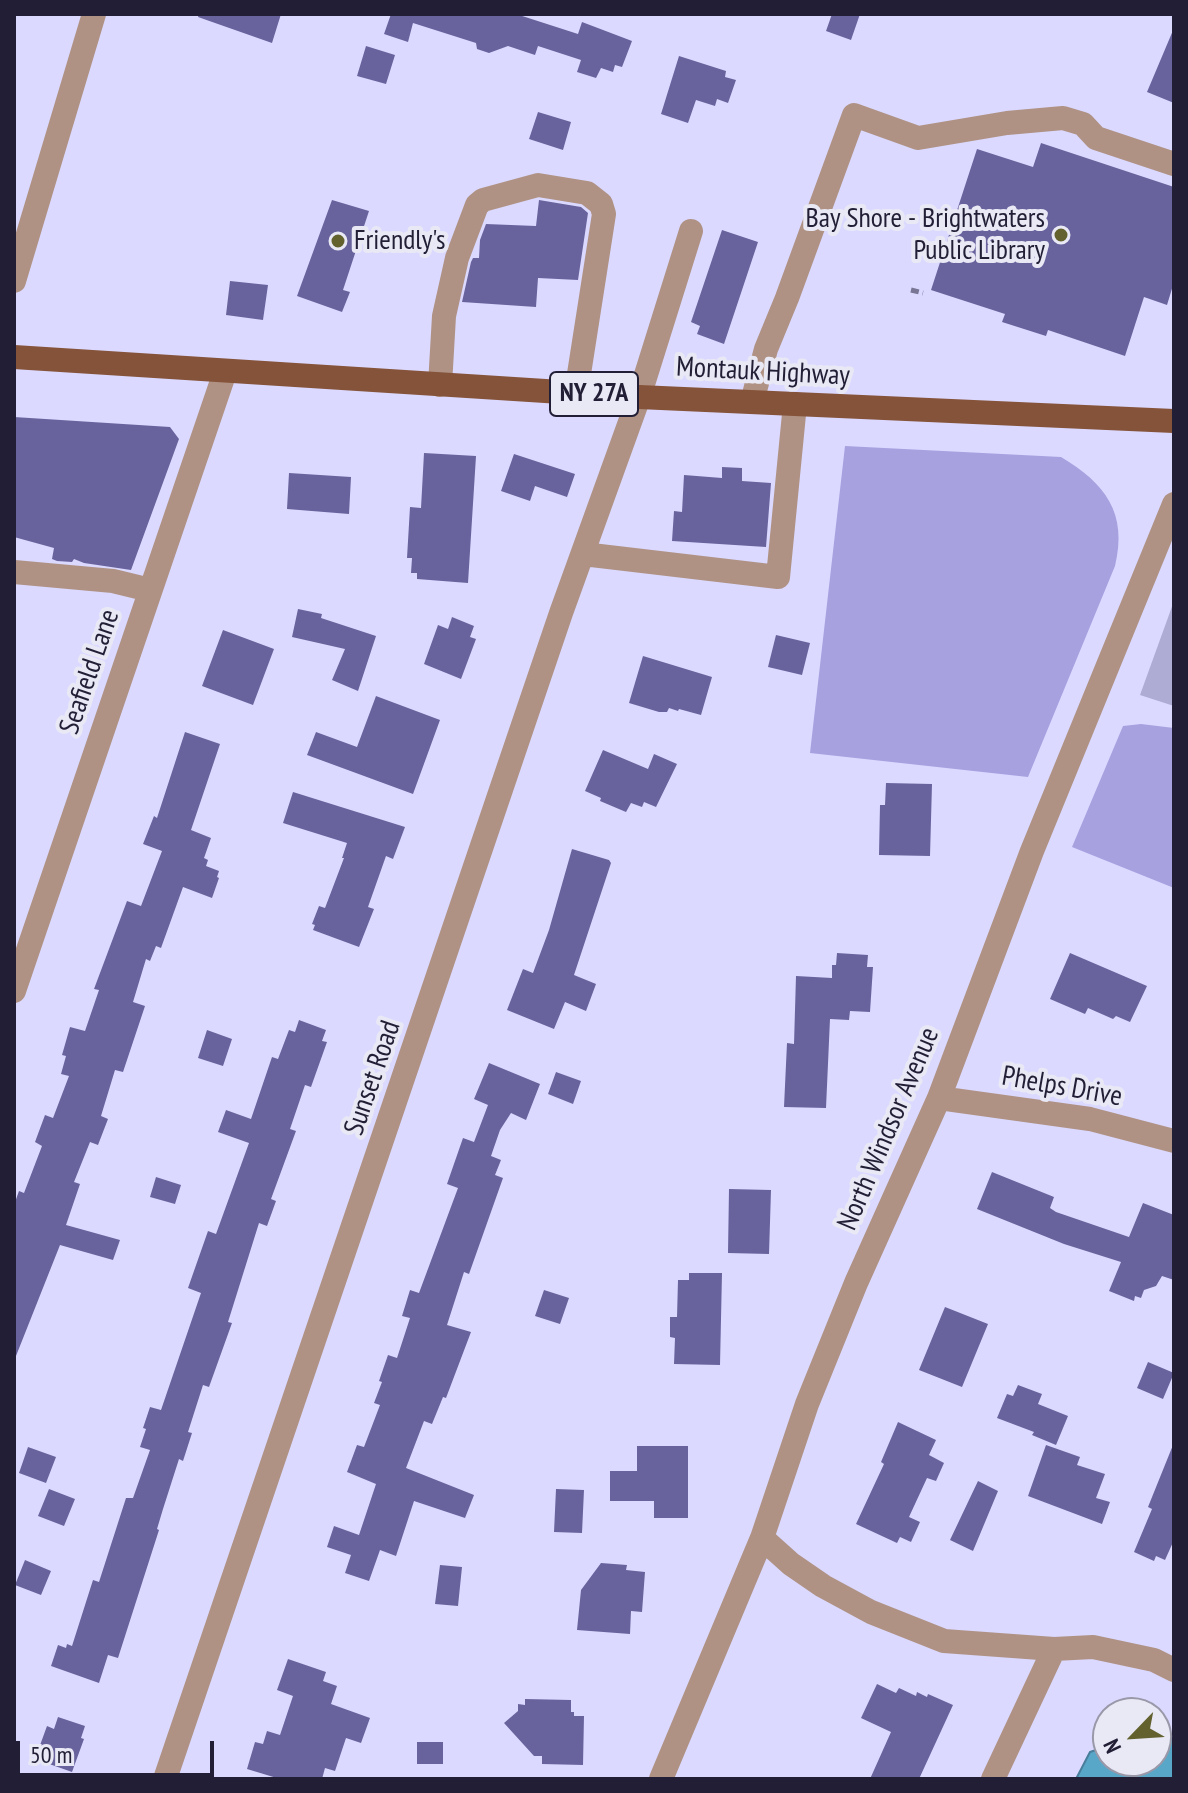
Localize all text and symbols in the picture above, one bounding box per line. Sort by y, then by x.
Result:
place label: Bay Shore - Brightwaters Public Library [806,202,1045,268]
place label: Friendly's [354,224,445,258]
marker: Bay Shore - Brightwaters Public Library [1052,226,1070,244]
marker: Friendly's [329,232,347,250]
street label: Montauk Highway [675,351,851,393]
road number: NY 27A [550,372,638,416]
street label: Seafield Lane [53,605,127,739]
street label: Sunset Road [338,1016,408,1140]
street label: North Windsor Avenue [831,1023,947,1235]
street label: Phelps Drive [999,1060,1125,1114]
north arrow [1092,1697,1172,1777]
scale bar [20,1725,218,1775]
text: N [1097,1735,1127,1758]
text: 50 m [30,1739,72,1770]

